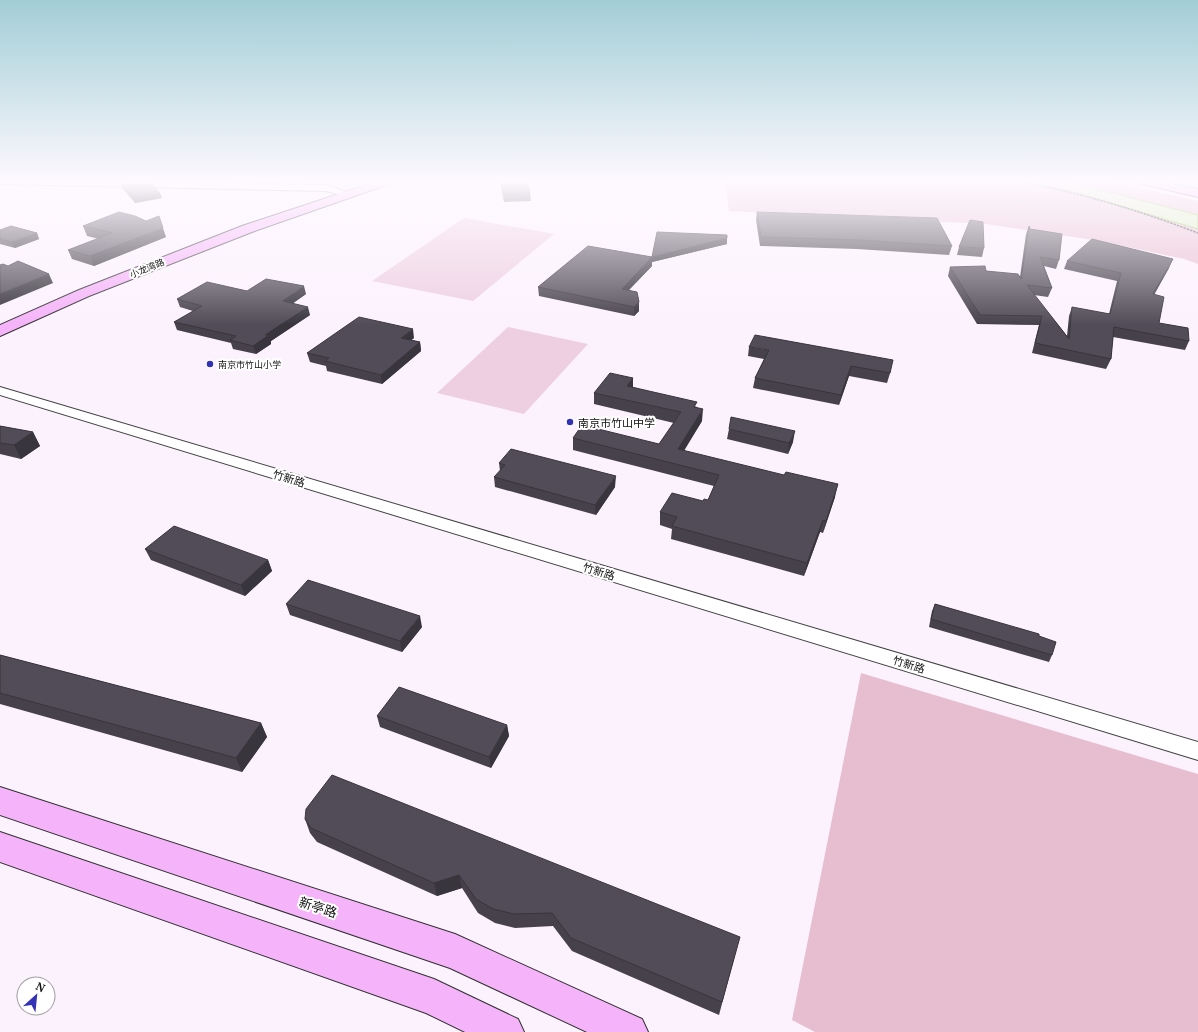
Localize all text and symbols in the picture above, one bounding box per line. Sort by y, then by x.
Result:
street label: 小龙湾路 [128,255,166,281]
place label: 南京市竹山小学 [218,358,281,371]
marker: 南京市竹山小学 [205,359,215,369]
place label: 南京市竹山中学 [578,415,655,430]
marker: 南京市竹山中学 [565,417,575,427]
street label: 竹新路 [271,466,307,490]
street label: 竹新路 [581,559,617,583]
street label: 竹新路 [891,652,927,676]
street label: 新亭路 [297,892,339,922]
north arrow [16,976,56,1016]
text: N [33,978,48,995]

